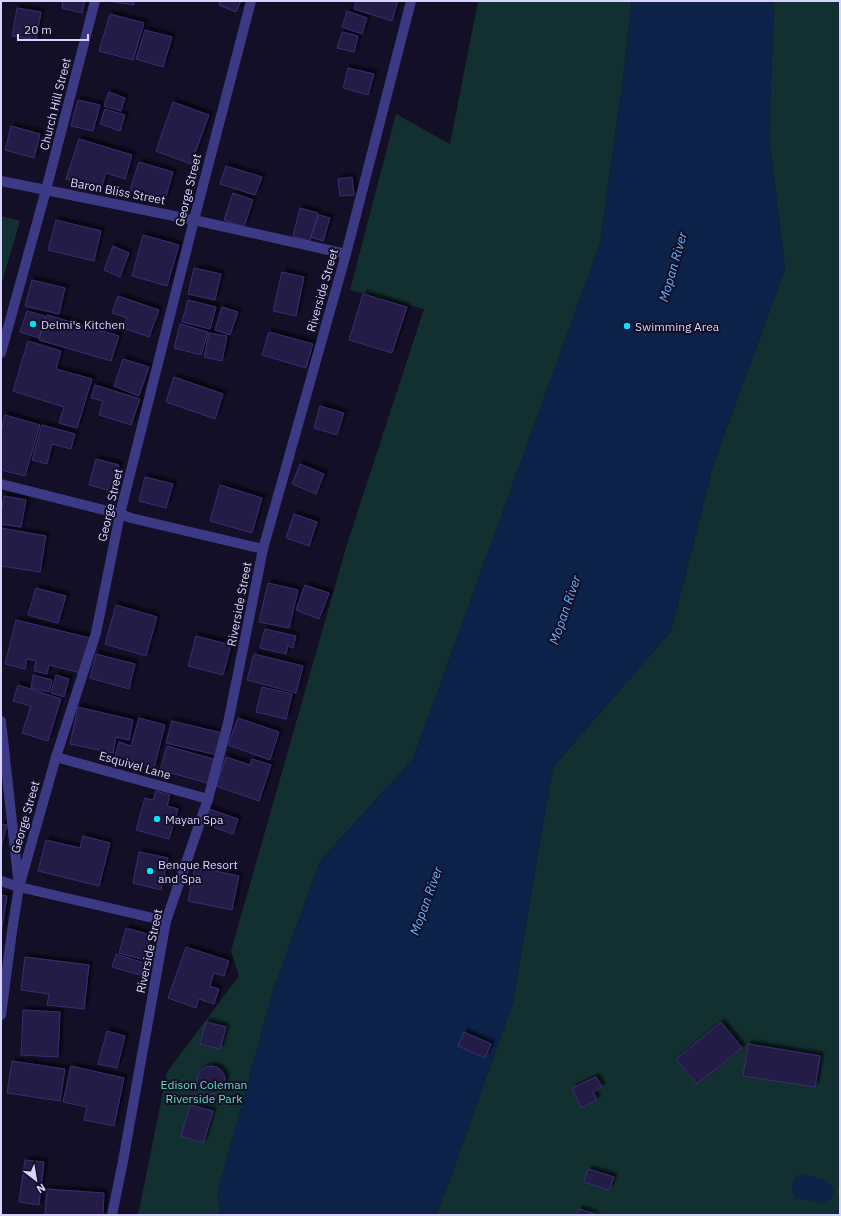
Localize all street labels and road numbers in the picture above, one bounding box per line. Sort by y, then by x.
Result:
street label: Church Hill Street [36,56,74,152]
street label: George Street [172,152,204,228]
street label: Baron Bliss Street [69,174,167,208]
street label: Riverside Street [303,247,341,333]
street label: George Street [94,467,126,543]
street label: Riverside Street [223,561,255,647]
street label: Esquivel Lane [97,748,173,783]
street label: George Street [8,779,42,855]
street label: Riverside Street [133,908,165,994]

